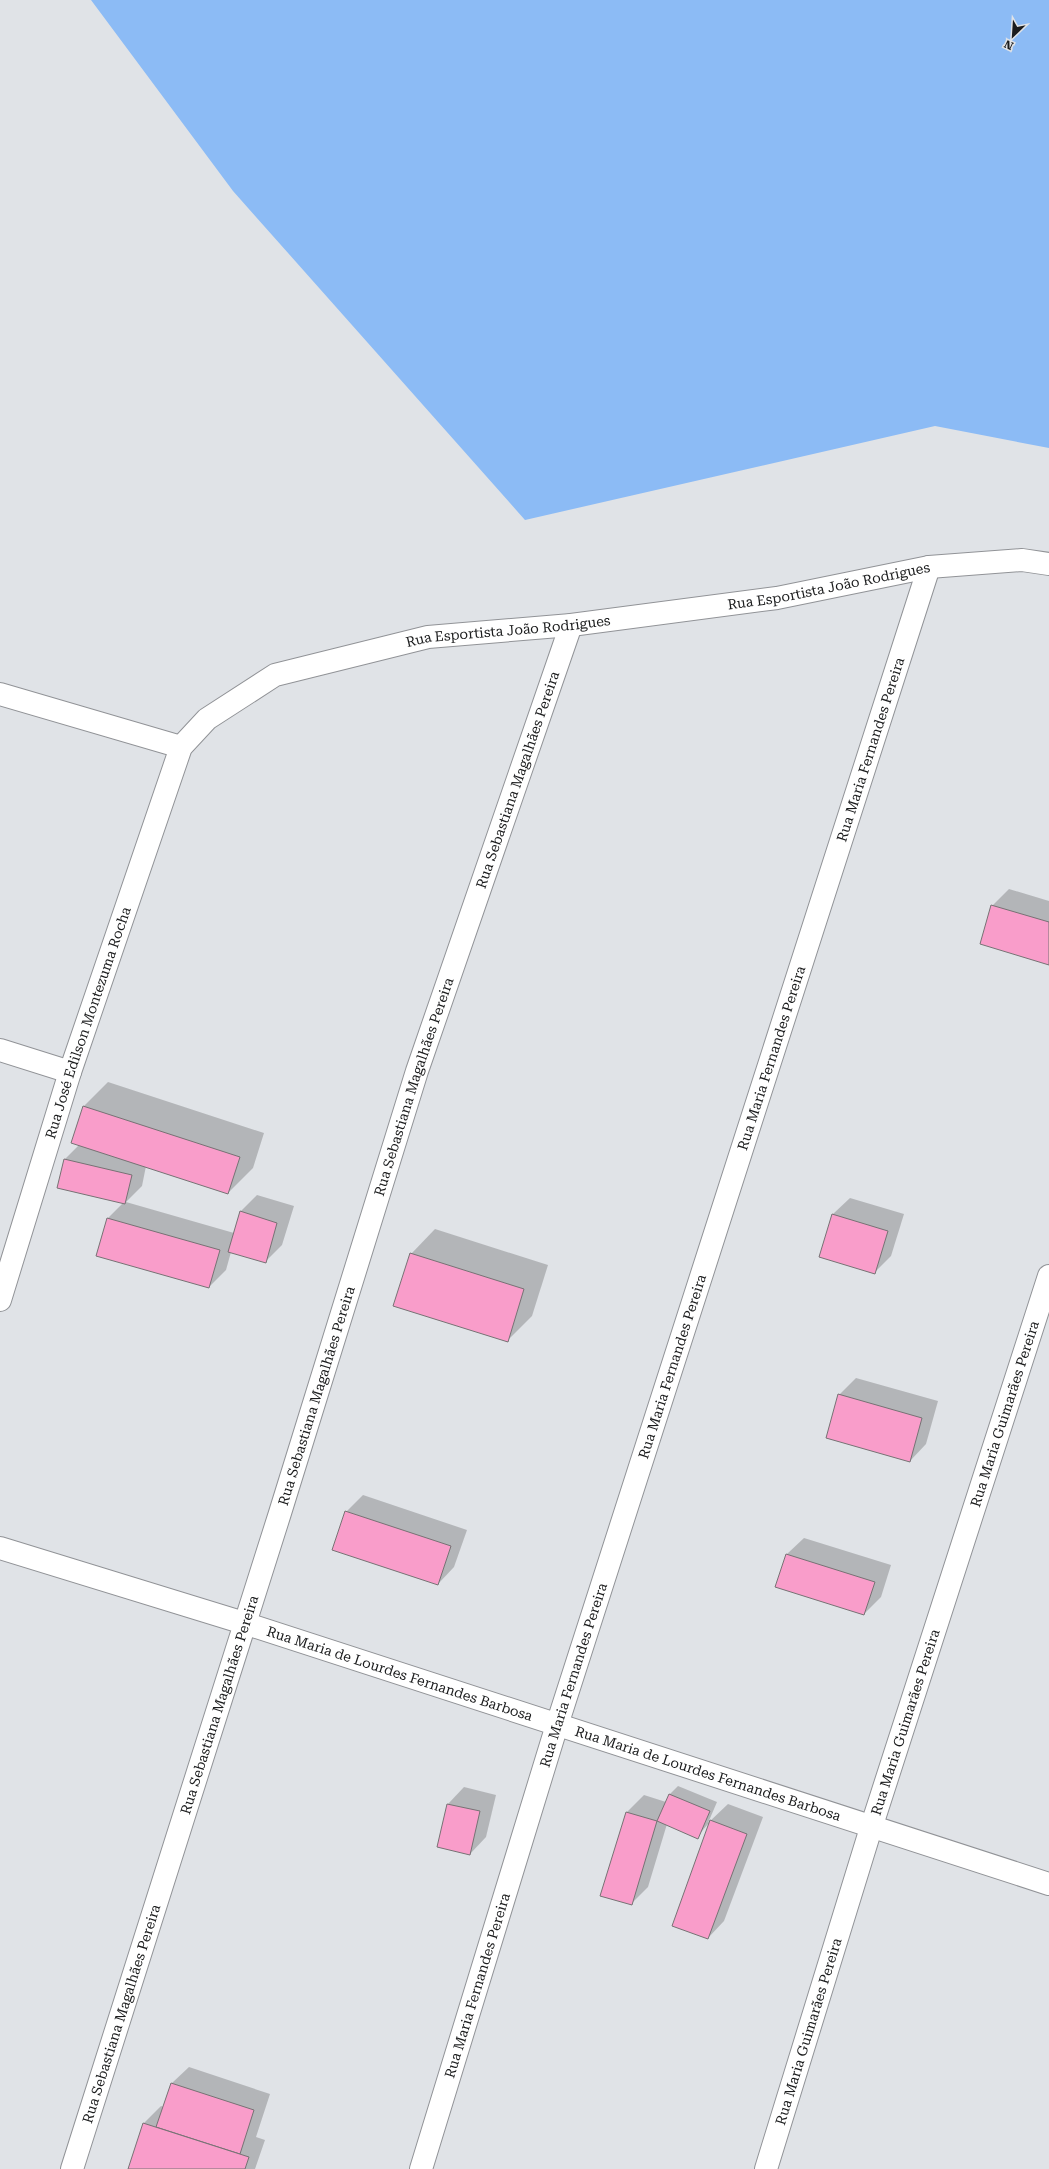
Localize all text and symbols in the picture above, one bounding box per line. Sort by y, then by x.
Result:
north arrow [993,16,1033,56]
text: N [1002,37,1016,52]
street label: Rua Esportista João Rodrigues [726,559,932,612]
street label: Rua Esportista João Rodrigues [404,612,612,650]
street label: Rua Maria Fernandes Pereira [833,655,908,844]
street label: Rua Sebastiana Magalhães Pereira [473,669,563,890]
street label: Rua José Edilson Montezuma Rocha [42,904,134,1141]
street label: Rua Maria Fernandes Pereira [734,963,808,1152]
street label: Rua Sebastiana Magalhães Pereira [371,975,457,1198]
street label: Rua Maria Fernandes Pereira [635,1272,709,1461]
street label: Rua Sebastiana Magalhães Pereira [275,1284,358,1507]
street label: Rua Maria Guimarães Pereira [967,1318,1042,1509]
street label: Rua Maria Fernandes Pereira [537,1580,610,1769]
street label: Rua Sebastiana Magalhães Pereira [177,1593,262,1816]
street label: Rua Maria de Lourdes Fernandes Barbosa [265,1623,535,1724]
street label: Rua Maria Guimarães Pereira [868,1627,943,1817]
street label: Rua Maria de Lourdes Fernandes Barbosa [573,1723,843,1824]
street label: Rua Maria Fernandes Pereira [441,1891,513,2080]
street label: Rua Sebastiana Magalhães Pereira [79,1902,164,2125]
street label: Rua Maria Guimarães Pereira [772,1936,845,2127]

